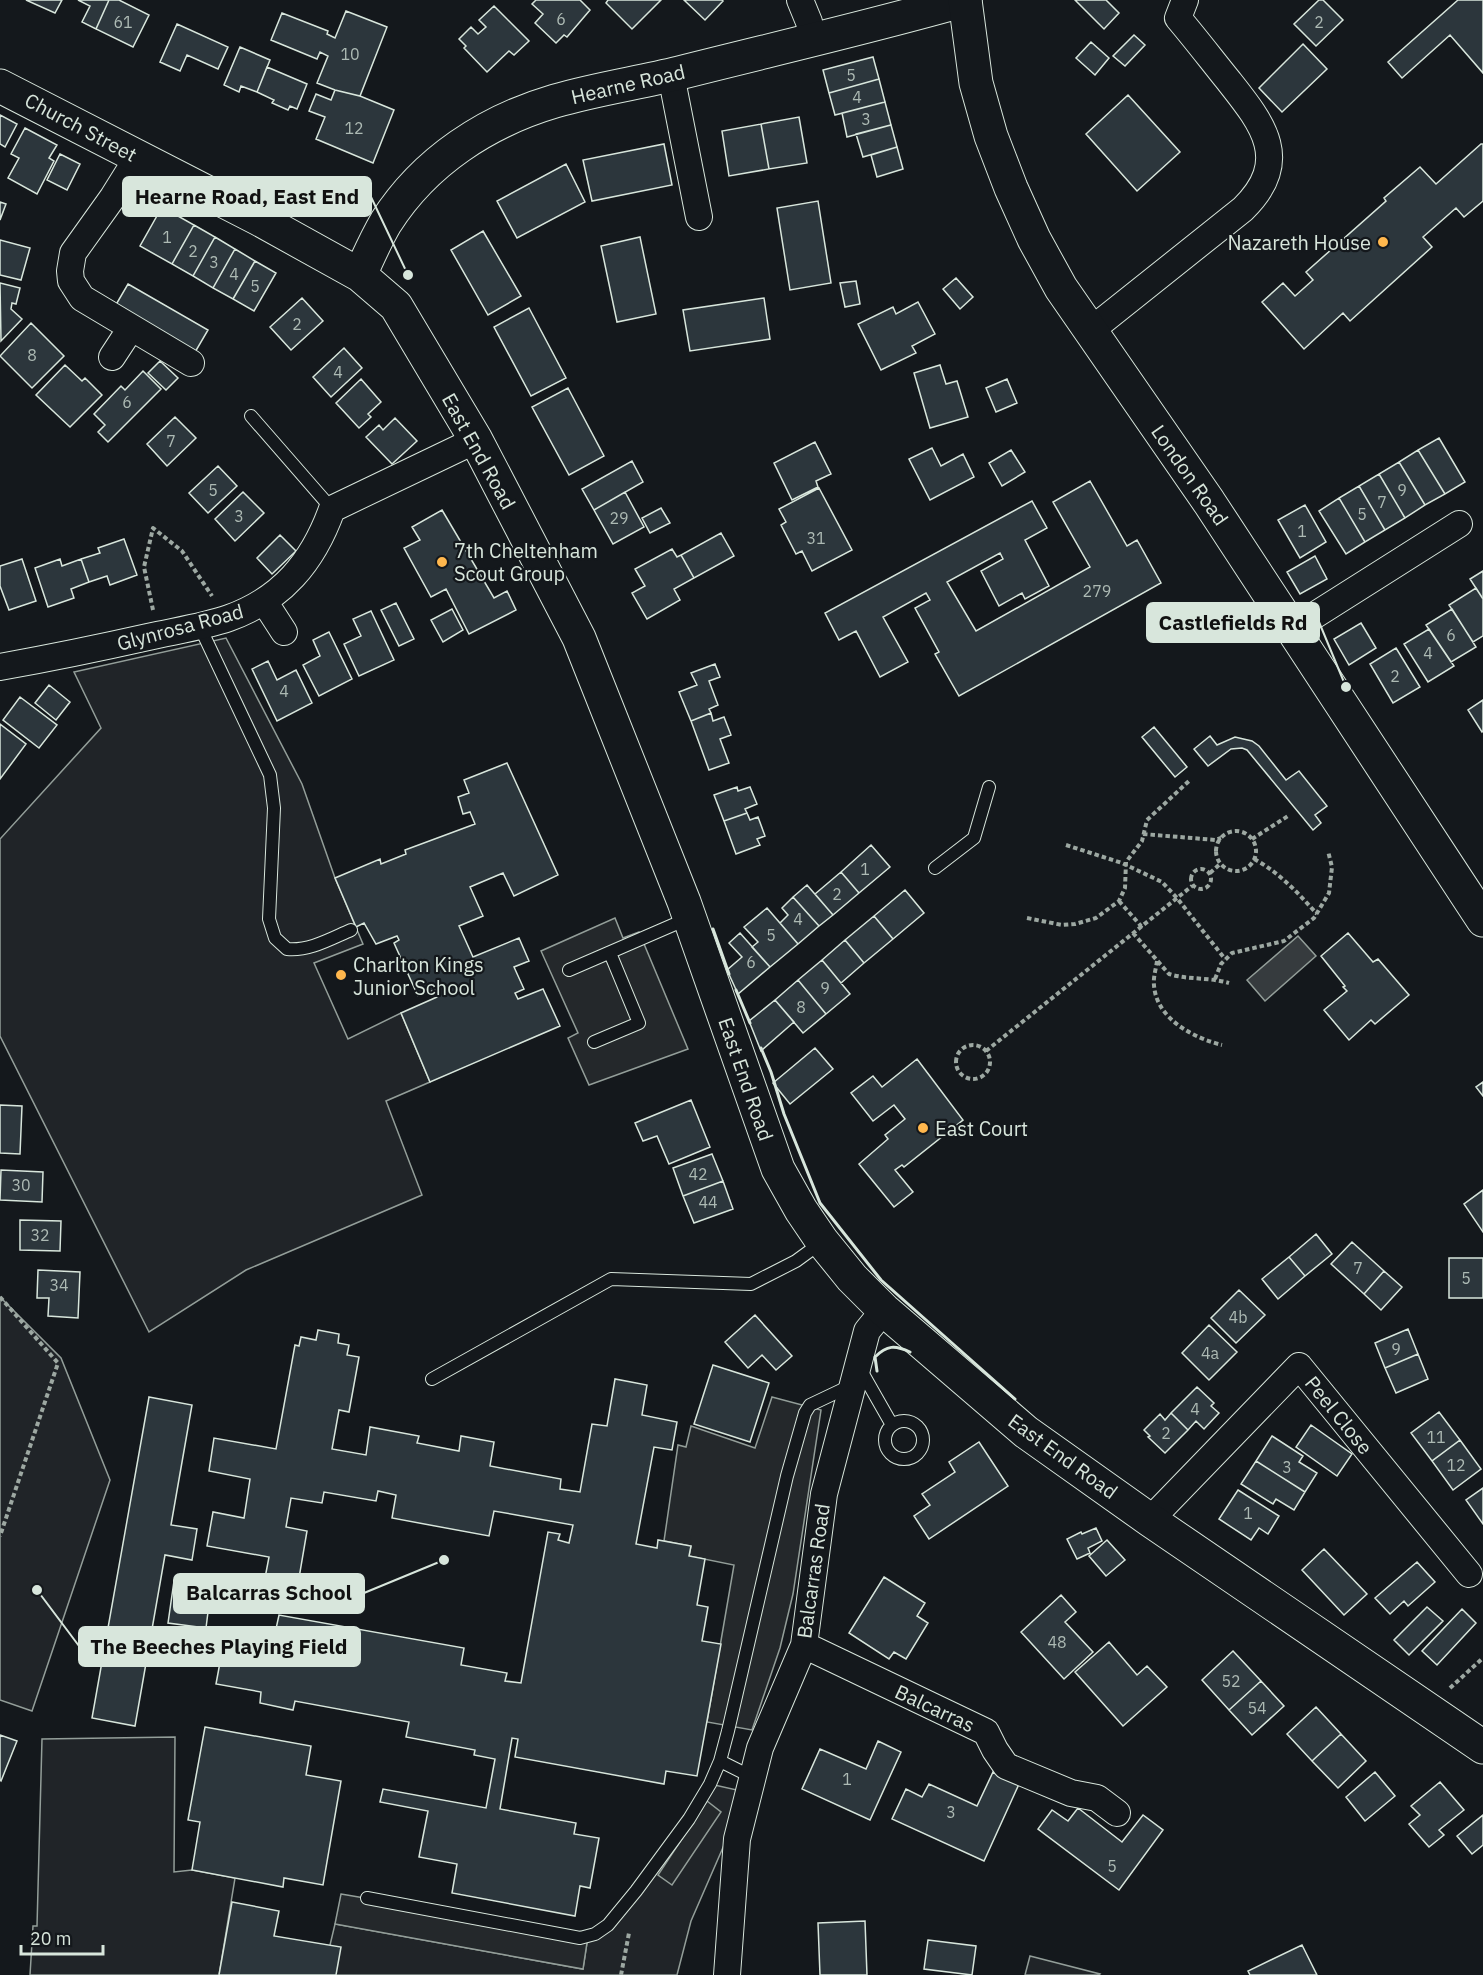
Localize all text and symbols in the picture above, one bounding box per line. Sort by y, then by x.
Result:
house number: 6 [556,9,566,29]
house number: 61 [113,12,133,32]
house number: 2 [1314,12,1324,32]
house number: 10 [340,44,360,64]
street label: Hearne Road [568,58,688,110]
house number: 5 [846,65,856,85]
street label: Church Street [20,86,142,168]
house number: 4 [852,87,862,107]
house number: 3 [861,109,871,129]
house number: 12 [344,118,364,138]
callout: Hearne Road, East End [123,177,371,216]
text: Hearne Road, East End [135,182,359,210]
house number: 1 [162,227,172,247]
place label: Nazareth House [1227,229,1371,256]
marker: Nazareth House [1376,235,1390,249]
house number: 2 [188,241,198,261]
house number: 3 [209,252,219,272]
house number: 4 [229,264,239,284]
house number: 5 [250,276,260,296]
house number: 2 [292,314,302,334]
house number: 8 [27,345,37,365]
house number: 4 [333,362,343,382]
street label: East End Road [436,388,522,514]
house number: 6 [122,392,132,412]
street label: London Road [1145,419,1235,531]
house number: 7 [166,431,176,451]
house number: 5 [208,480,218,500]
house number: 9 [1397,480,1407,500]
house number: 7 [1377,492,1387,512]
house number: 5 [1357,504,1367,524]
house number: 3 [234,506,244,526]
house number: 29 [609,508,629,528]
house number: 1 [1297,521,1307,541]
house number: 31 [806,528,826,548]
place label: 7th Cheltenham Scout Group [454,537,598,587]
marker: 7th Cheltenham Scout Group [435,555,449,569]
house number: 279 [1083,581,1111,601]
street label: Glynrosa Road [114,597,246,657]
callout: Castlefields Rd [1147,603,1319,642]
text: Castlefields Rd [1159,608,1307,636]
house number: 6 [1446,625,1456,645]
house number: 4 [1423,643,1433,663]
house number: 2 [1390,666,1400,686]
house number: 4 [279,681,289,701]
house number: 1 [860,859,870,879]
house number: 2 [832,884,842,904]
house number: 4 [793,909,803,929]
house number: 5 [766,925,776,945]
place label: Charlton Kings Junior School [353,951,484,1001]
house number: 6 [746,952,756,972]
marker: Charlton Kings Junior School [334,968,348,982]
house number: 9 [820,978,830,998]
house number: 8 [796,997,806,1017]
street label: East End Road [712,1014,780,1144]
place label: East Court [935,1115,1028,1142]
marker: East Court [916,1121,930,1135]
house number: 42 [688,1164,708,1184]
house number: 30 [11,1175,31,1195]
house number: 44 [698,1192,718,1212]
house number: 32 [30,1225,50,1245]
house number: 7 [1353,1258,1363,1278]
house number: 5 [1461,1268,1471,1288]
house number: 34 [49,1275,69,1295]
house number: 4b [1229,1307,1247,1327]
house number: 9 [1391,1339,1401,1359]
house number: 4a [1201,1343,1220,1363]
street label: Peel Close [1299,1370,1379,1460]
house number: 4 [1190,1399,1200,1419]
street label: East End Road [1003,1407,1123,1505]
house number: 2 [1161,1423,1171,1443]
house number: 11 [1426,1427,1446,1447]
house number: 12 [1446,1455,1466,1475]
house number: 3 [1282,1457,1292,1477]
street label: Balcarras Road [790,1502,836,1640]
house number: 1 [1243,1503,1253,1523]
callout: Balcarras School [174,1574,364,1613]
text: Balcarras School [186,1578,352,1606]
callout: The Beeches Playing Field [79,1627,360,1666]
text: The Beeches Playing Field [90,1632,348,1660]
house number: 48 [1047,1632,1067,1652]
house number: 52 [1221,1671,1241,1691]
street label: Balcarras [891,1678,979,1738]
house number: 54 [1247,1698,1267,1718]
house number: 1 [842,1769,852,1789]
house number: 3 [946,1802,956,1822]
house number: 5 [1107,1856,1117,1876]
scale bar [21,1918,104,1956]
text: 20 m [30,1927,72,1950]

